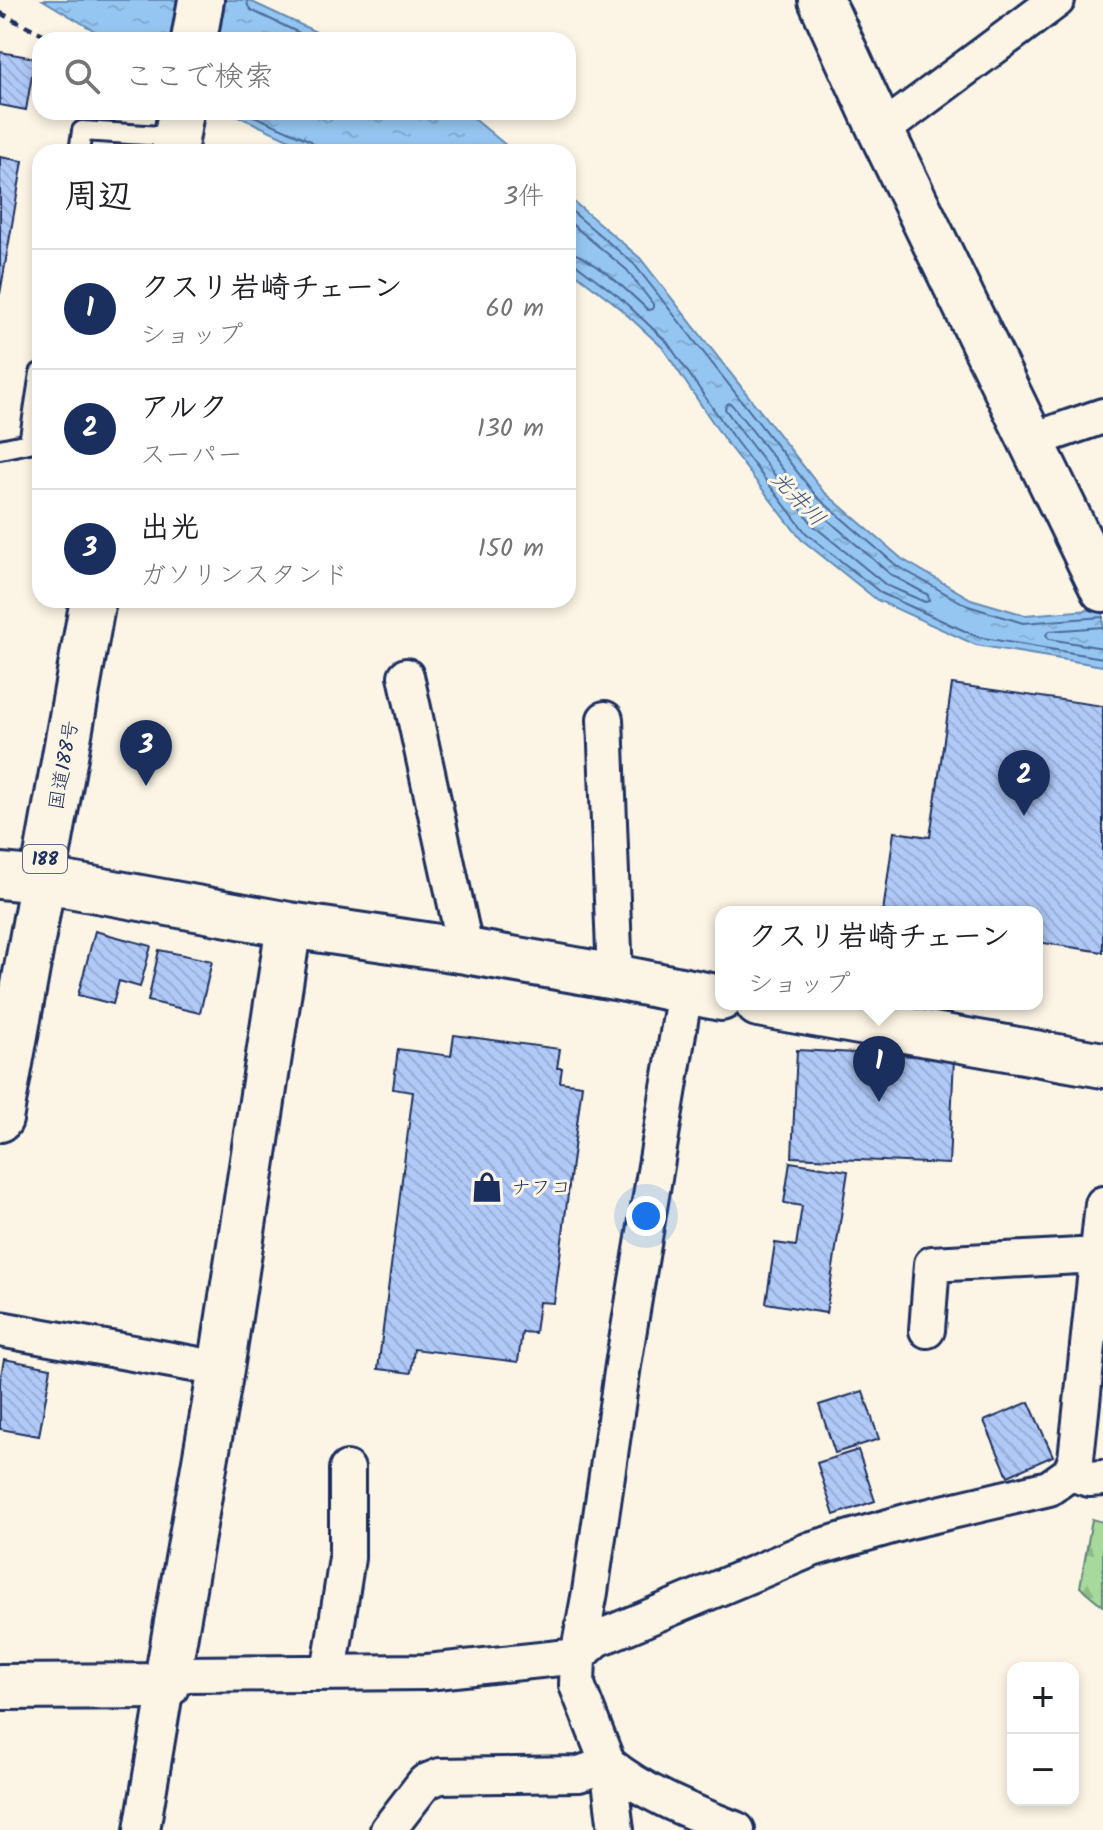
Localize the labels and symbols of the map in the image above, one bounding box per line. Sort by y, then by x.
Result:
water label: 光井川 [762,464,833,536]
street label: 国道188号 [41,718,89,813]
pin: 3 [120,720,172,786]
pin: 2 [998,750,1050,816]
road number: 188 [23,845,67,873]
pin: 1 [853,1036,905,1102]
shop icon: ナフコ [470,1170,504,1204]
place label: ナフコ [511,1173,571,1205]
your location [626,1196,666,1236]

